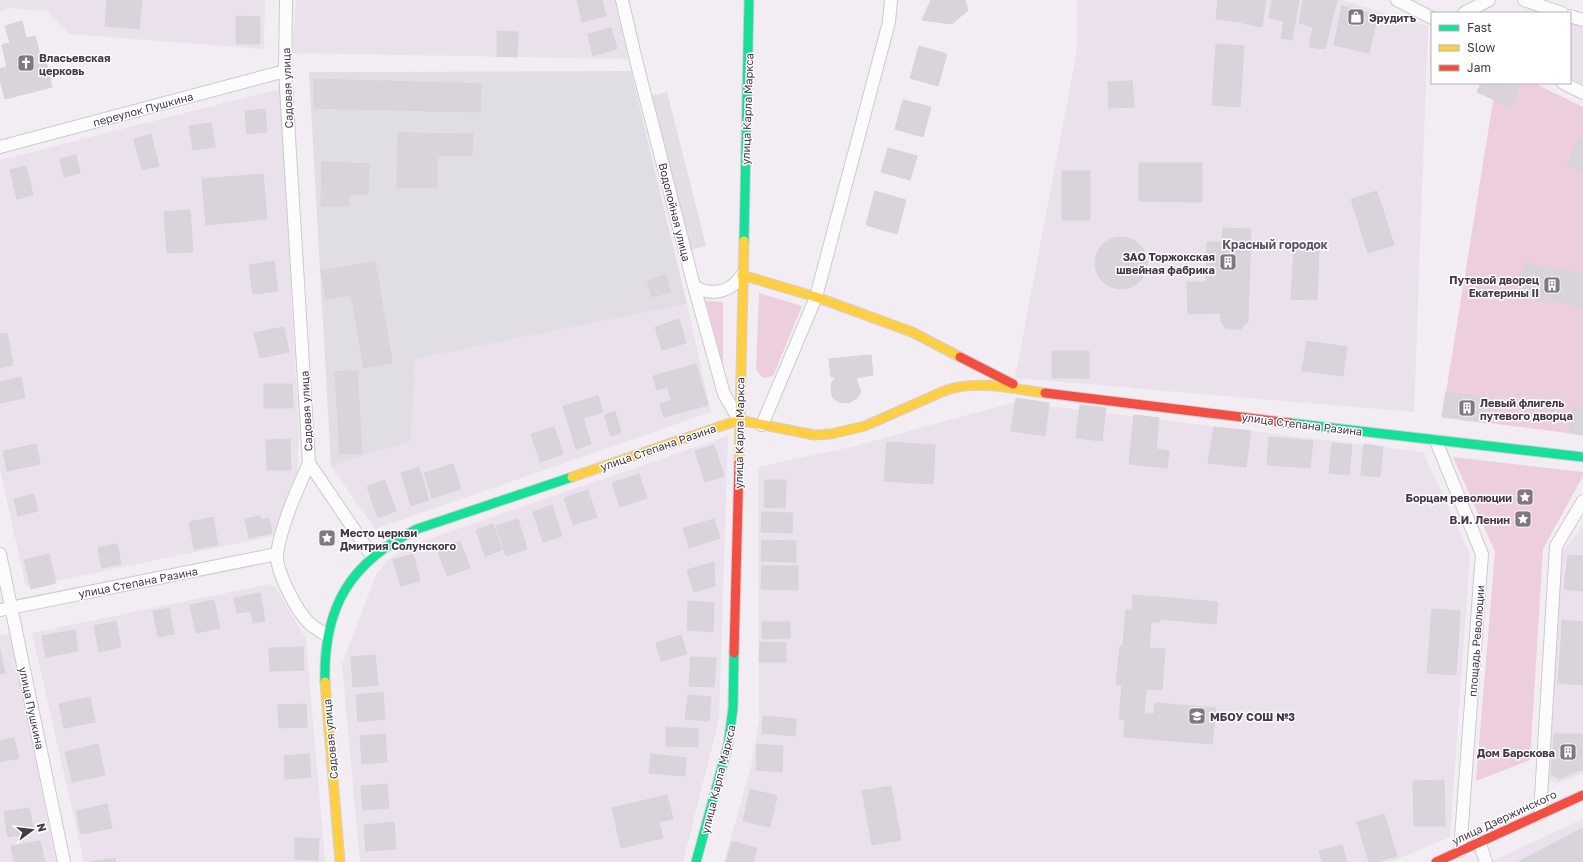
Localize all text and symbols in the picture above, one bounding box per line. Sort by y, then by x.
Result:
shop icon: Эрудитъ [1346,7,1366,27]
place label: Эрудитъ [1369,11,1416,24]
legend [1431,12,1571,84]
text: Fast [1467,20,1492,35]
text: Slow [1467,40,1495,55]
street label: Садовая улица [279,47,295,129]
place label: Власьевская церковь [39,51,110,77]
church icon: Власьевская церковь [16,53,36,73]
street label: улица Карла Маркса [739,53,755,165]
text: Jam [1467,60,1491,75]
street label: переулок Пушкина [91,89,195,129]
street label: Водопойная улица [656,161,694,263]
district label: Красный городок [1222,237,1328,252]
place label: ЗАО Торжокская швейная фабрика [1116,250,1215,276]
building icon: ЗАО Торжокская швейная фабрика [1218,252,1238,272]
place label: Путевой дворец Екатерины II [1449,273,1539,299]
building icon: Путевой дворец Екатерины II [1542,275,1562,295]
street label: Садовая улица [297,370,315,452]
street label: улица Карла Маркса [732,377,746,489]
place label: Левый флигель путевого дворца [1480,396,1573,422]
building icon: Левый флигель путевого дворца [1457,398,1477,418]
street label: улица Степана Разина [1241,410,1363,438]
street label: улица Степана Разина [598,421,718,473]
place icon: Борцам революции [1515,487,1535,507]
place label: Борцам революции [1405,491,1512,504]
place icon: В.И. Ленин [1513,509,1533,529]
place label: В.И. Ленин [1450,513,1510,526]
place label: Место церкви Дмитрия Солунского [340,526,456,552]
place icon: Место церкви Дмитрия Солунского [317,528,337,548]
street label: улица Степана Разина [77,564,199,600]
street label: площадь Революции [1466,585,1486,697]
street label: улица Пушкина [17,665,47,751]
street label: Садовая улица [320,698,340,780]
school or university icon: МБОУ СОШ №3 [1187,706,1207,726]
place label: МБОУ СОШ №3 [1210,710,1295,723]
street label: улица Карла Маркса [698,723,738,835]
building icon: Дом Барскова [1558,742,1578,762]
place label: Дом Барскова [1477,746,1555,759]
street label: улица Дзержинского [1450,787,1559,847]
north arrow [12,810,52,850]
text: N [35,822,50,833]

